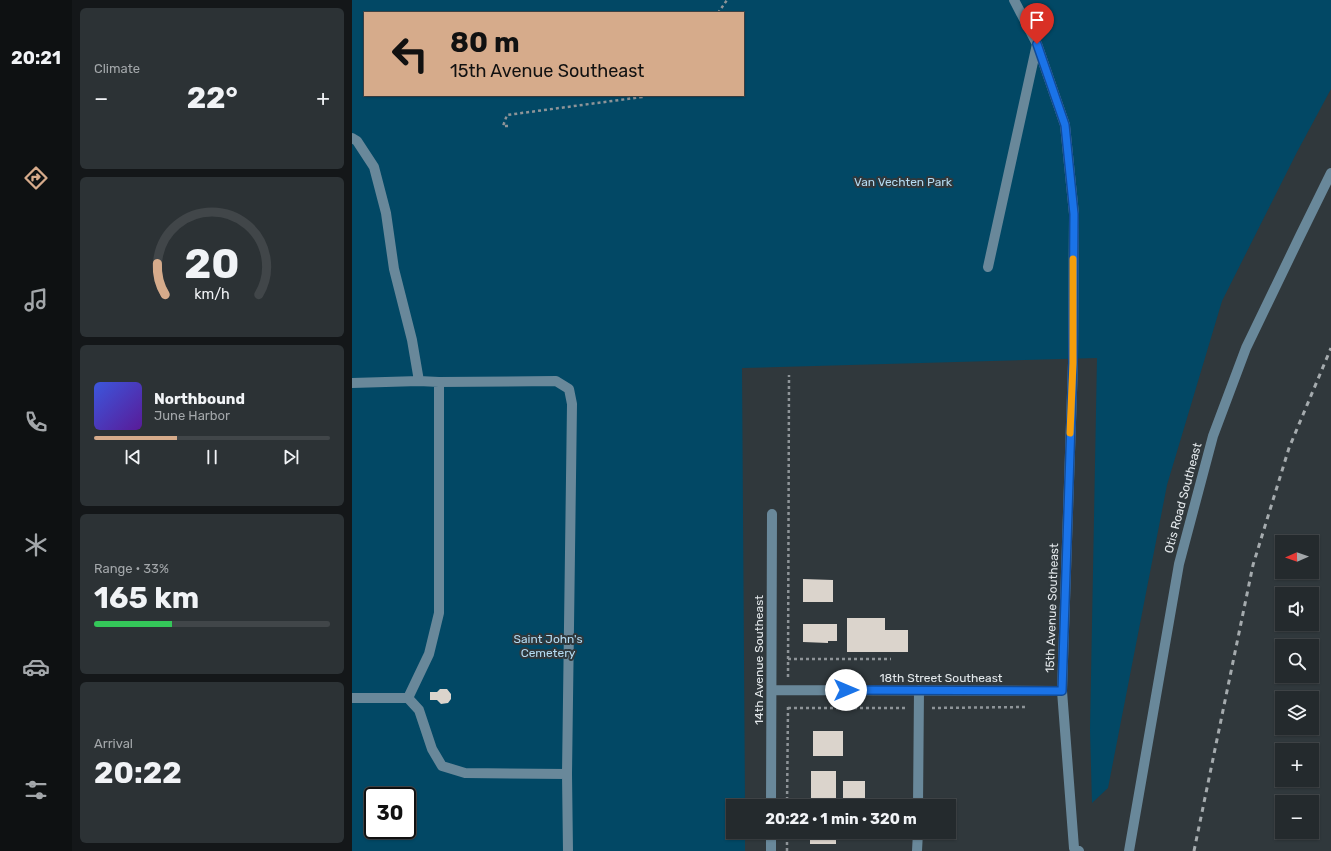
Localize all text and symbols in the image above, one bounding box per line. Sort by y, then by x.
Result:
pin [1020,3,1054,44]
icon: arrive [1026,9,1048,31]
text: 80 m [450,26,520,59]
icon: left [384,28,436,80]
text: 20:21 [11,47,61,69]
text: 15th Avenue Southeast [450,60,644,82]
text: Climate [94,61,140,76]
text: 22° [187,80,238,116]
text: − [94,85,108,112]
text: + [316,85,330,112]
icon: directions [22,164,50,192]
park label: Van Vechten Park [854,175,953,189]
text: 20 [184,239,240,288]
text: km/h [194,285,230,302]
icon: music [22,286,50,314]
text: Northbound [154,390,245,408]
icon: phone [22,408,50,436]
text: June Harbor [154,408,230,423]
street label: Otis Road Southeast [1161,441,1205,555]
icon: previous [122,446,144,468]
icon: pause [201,446,223,468]
icon: next [280,446,302,468]
icon: climate [22,531,50,559]
north arrow [1275,535,1319,579]
map controls [1275,535,1319,839]
street label: 15th Avenue Southeast [1043,543,1061,673]
text: Range · 33% [94,561,169,576]
text: 165 km [94,580,199,616]
button: sound [1275,587,1319,631]
street label: 14th Avenue Southeast [752,595,766,725]
park label: Saint John's Cemetery [513,632,583,660]
button: search [1275,639,1319,683]
icon: car [22,653,50,681]
position arrow [825,669,867,711]
street label: 18th Street Southeast [879,671,1003,685]
button: layers [1275,691,1319,735]
text: Arrival [94,736,133,751]
button: + [1275,743,1319,787]
text: 20:22 [94,755,182,791]
icon: filters [22,776,50,804]
speed limit sign: 30 [364,787,416,839]
button: − [1275,795,1319,839]
text: 20:22 · 1 min · 320 m [765,810,917,828]

